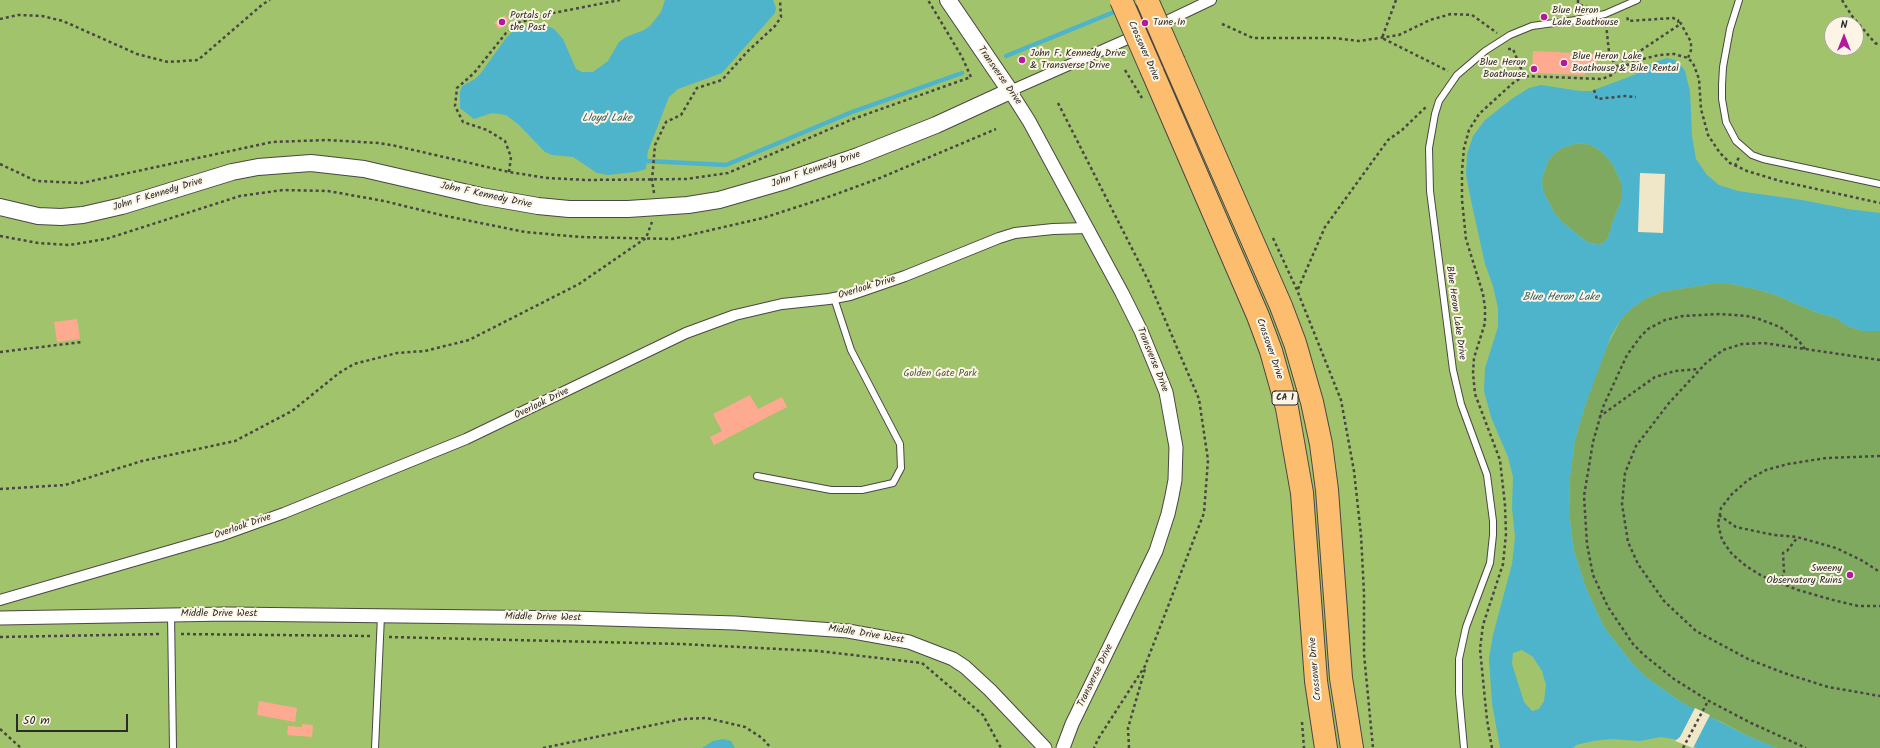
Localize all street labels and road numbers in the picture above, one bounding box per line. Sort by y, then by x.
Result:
street label: Crossover Drive [1125,19,1161,83]
street label: Transverse Drive [974,44,1024,108]
street label: John F Kennedy Drive [770,149,862,191]
street label: John F Kennedy Drive [112,176,204,214]
street label: John F Kennedy Drive [439,180,533,212]
street label: Blue Heron Lake Drive [1442,265,1468,361]
street label: Overlook Drive [837,274,897,302]
street label: Crossover Drive [1253,317,1285,381]
street label: Transverse Drive [1134,326,1170,394]
street label: Overlook Drive [513,386,571,422]
road number: CA 1 [1272,391,1298,405]
street label: Overlook Drive [213,512,273,542]
street label: Middle Drive West [181,608,257,620]
street label: Middle Drive West [505,611,581,625]
street label: Middle Drive West [827,623,905,647]
street label: Crossover Drive [1307,637,1325,701]
street label: Transverse Drive [1076,643,1116,709]

